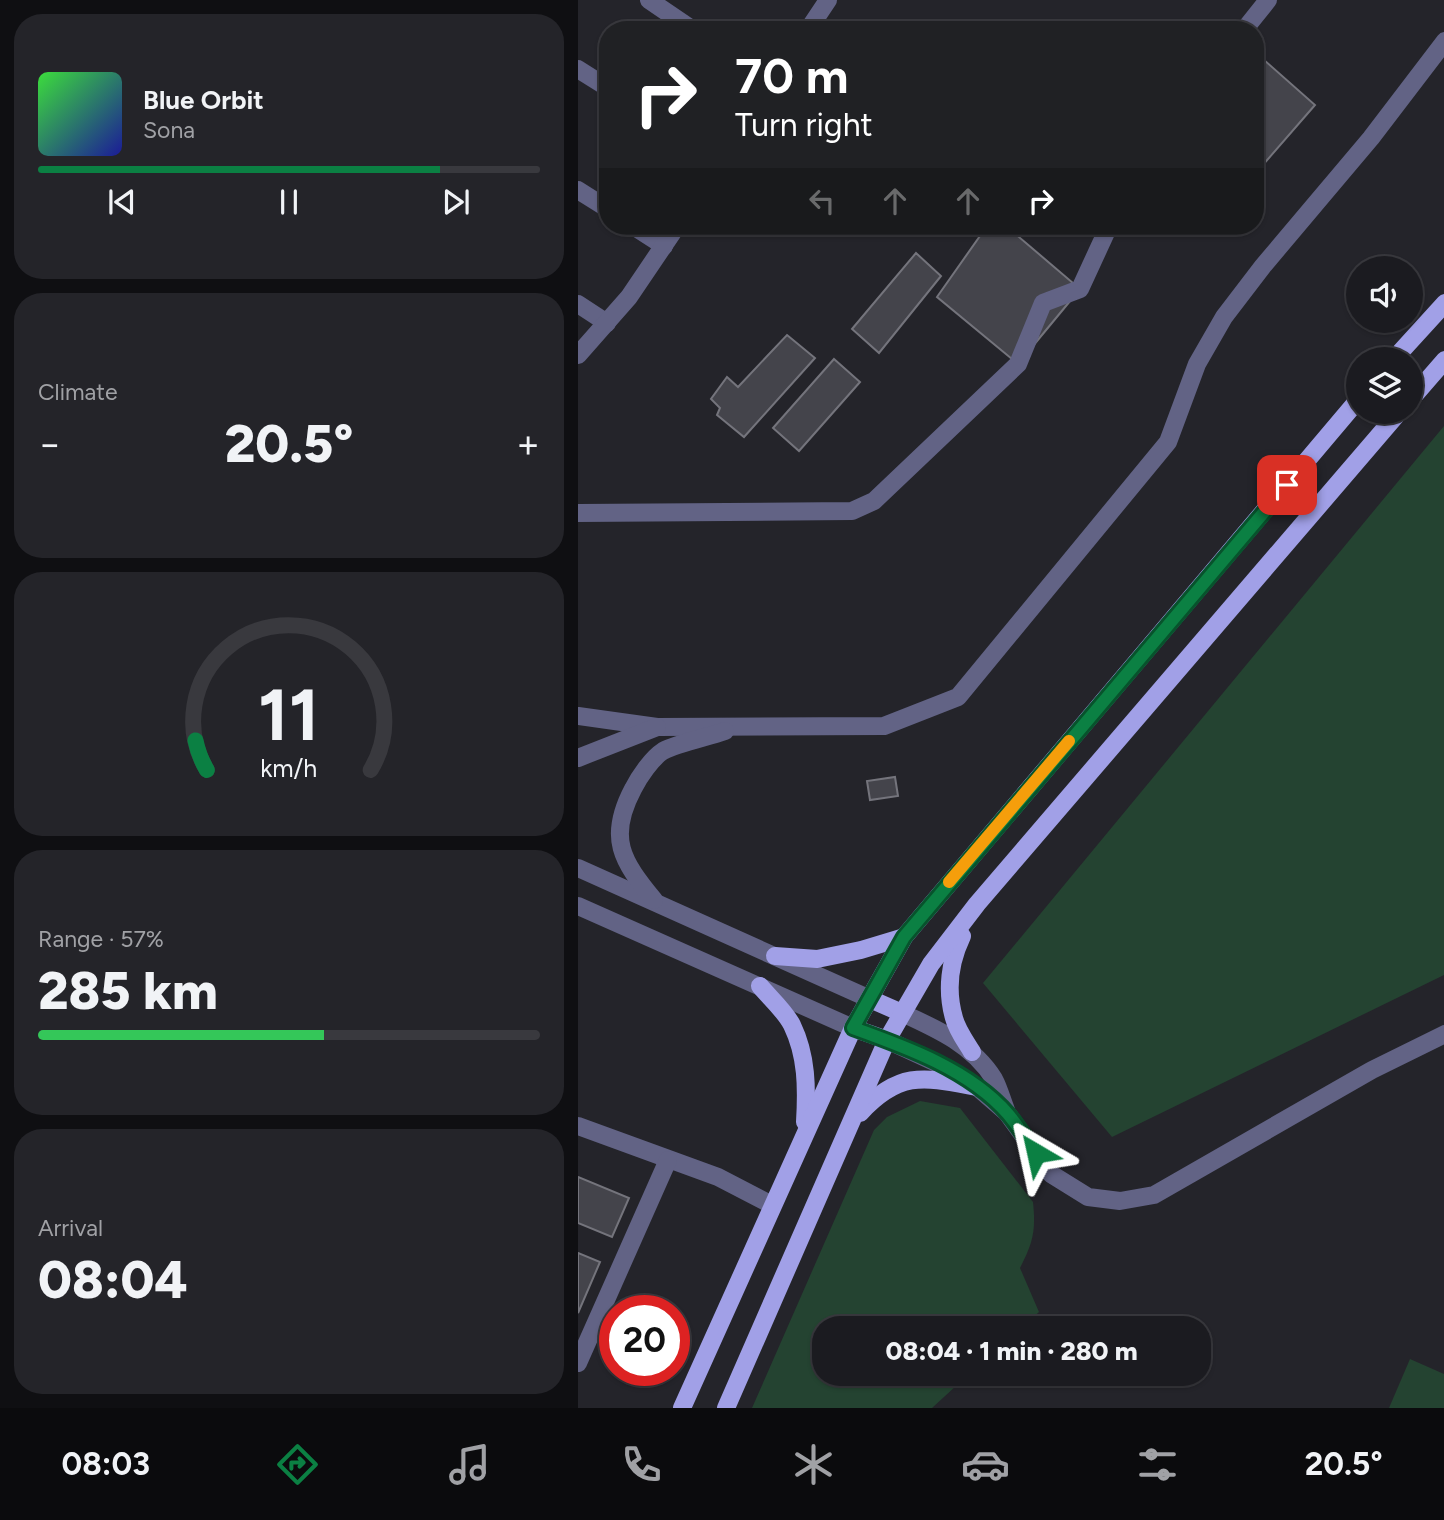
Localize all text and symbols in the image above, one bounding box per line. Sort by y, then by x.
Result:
text: 70 m [735,46,848,105]
icon: right [620,49,711,140]
text: Blue Orbit [143,84,264,116]
text: Turn right [735,106,873,144]
text: Sona [143,116,195,144]
icon: left [803,182,841,220]
icon: ahead [876,182,914,220]
icon: ahead [949,182,987,220]
icon: right [1022,182,1060,220]
icon: previous [103,183,141,221]
icon: pause [270,183,308,221]
icon: next [437,183,475,221]
map controls [1346,256,1423,424]
button: sound [1346,256,1423,333]
button: layers [1346,347,1423,424]
text: Climate [38,378,117,406]
text: 20.5° [225,413,353,475]
text: − [38,421,62,467]
text: + [516,421,540,467]
pin [1257,455,1317,515]
icon: arrive [1268,466,1306,504]
text: 11 [258,671,320,758]
text: km/h [260,753,318,783]
text: Range · 57% [38,925,164,953]
text: 285 km [38,960,218,1022]
position arrow [999,1116,1073,1190]
text: Arrival [38,1214,103,1242]
text: 08:04 [38,1249,188,1311]
speed limit sign: 20 [599,1295,690,1386]
text: 08:04 · 1 min · 280 m [885,1335,1138,1367]
icon: directions [273,1440,322,1489]
icon: music [445,1440,494,1489]
icon: phone [617,1440,666,1489]
icon: climate [789,1440,838,1489]
icon: car [961,1440,1010,1489]
icon: filters [1133,1440,1182,1489]
text: 08:03 [61,1445,150,1483]
text: 20.5° [1305,1445,1383,1483]

